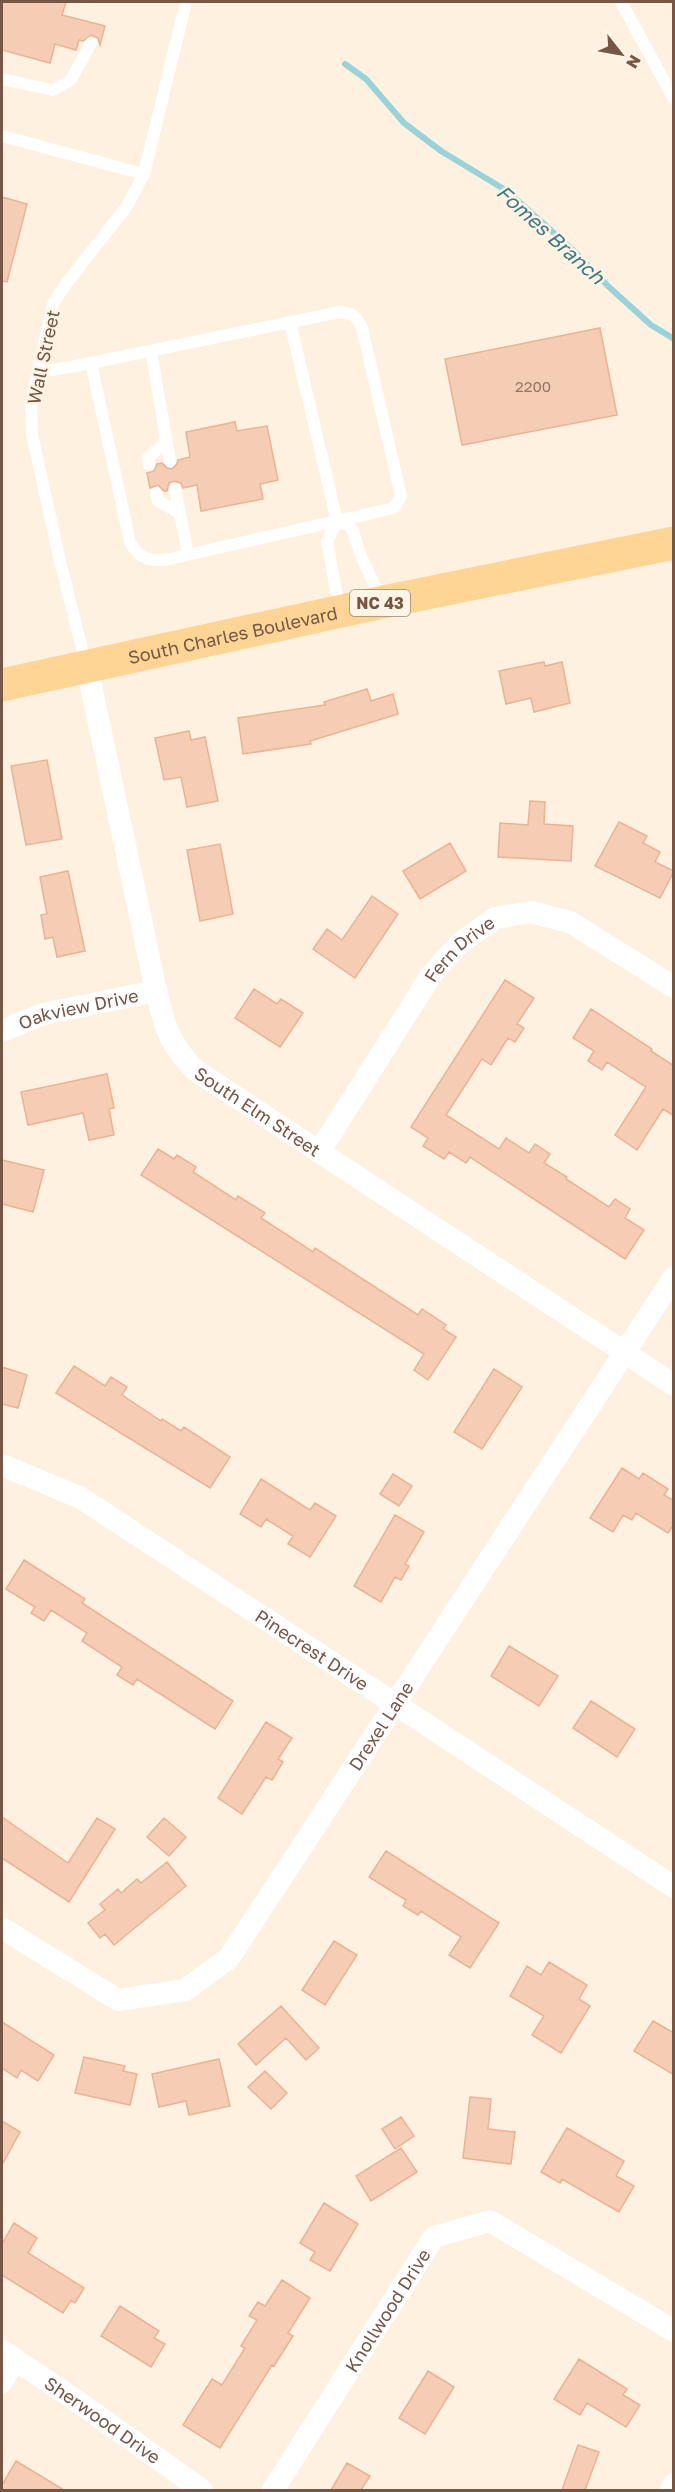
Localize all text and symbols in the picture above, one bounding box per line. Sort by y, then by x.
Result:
north arrow [591,24,651,84]
text: N [622,51,646,72]
water label: Fomes Branch [492,179,610,289]
street label: Wall Street [22,308,64,406]
house number: 2200 [515,377,551,395]
road number: NC 43 [350,590,410,616]
street label: South Charles Boulevard [126,601,339,668]
street label: Fern Drive [419,911,499,986]
street label: Oakview Drive [15,984,140,1034]
street label: South Elm Street [190,1062,325,1161]
street label: Pinecrest Drive [251,1604,373,1695]
street label: Drexel Lane [344,1677,418,1775]
street label: Knollwood Drive [340,2245,435,2376]
street label: Sherwood Drive [41,2372,165,2468]

